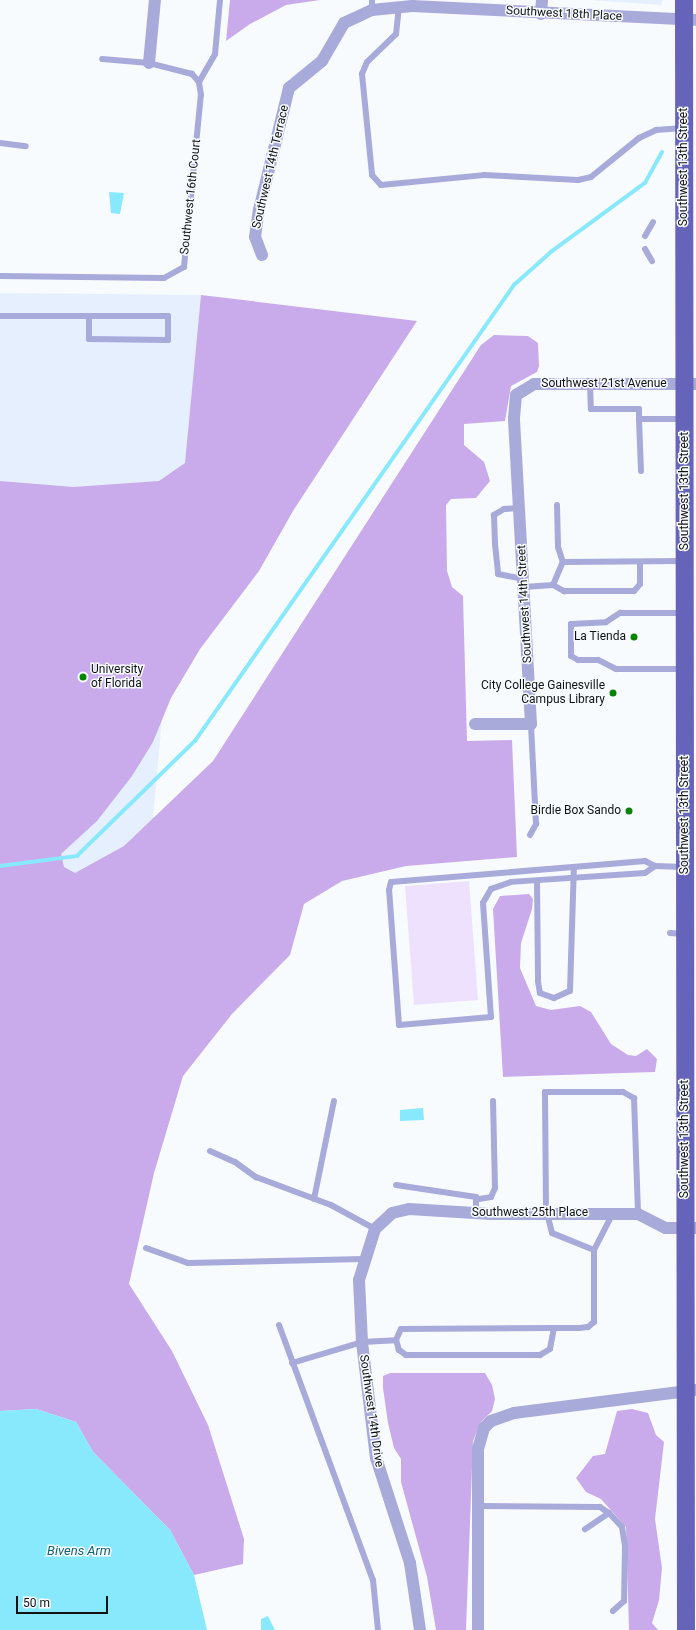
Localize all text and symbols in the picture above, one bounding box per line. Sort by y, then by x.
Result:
street label: Southwest 18th Place [506,4,622,24]
street label: Southwest 14th Terrace [250,104,292,230]
street label: Southwest 13th Street [677,108,691,226]
street label: Southwest 16th Court [178,138,204,256]
street label: Southwest 21st Avenue [541,377,667,391]
street label: Southwest 13th Street [678,432,692,550]
street label: Southwest 14th Street [515,545,535,663]
place label: La Tienda [574,630,626,644]
marker: La Tienda [629,632,639,642]
place label: University of Florida [91,663,143,691]
marker: University of Florida [78,672,88,682]
place label: City College Gainesville Campus Library [481,679,605,707]
marker: City College Gainesville Campus Library [608,688,618,698]
street label: Southwest 13th Street [678,756,692,874]
place label: Birdie Box Sando [531,804,621,818]
marker: Birdie Box Sando [624,806,634,816]
street label: Southwest 13th Street [678,1080,692,1198]
street label: Southwest 25th Place [472,1206,588,1220]
street label: Southwest 14th Drive [356,1354,386,1468]
water label: Bivens Arm [47,1543,111,1559]
scale bar [18,1588,110,1614]
text: 50 m [23,1596,50,1610]

